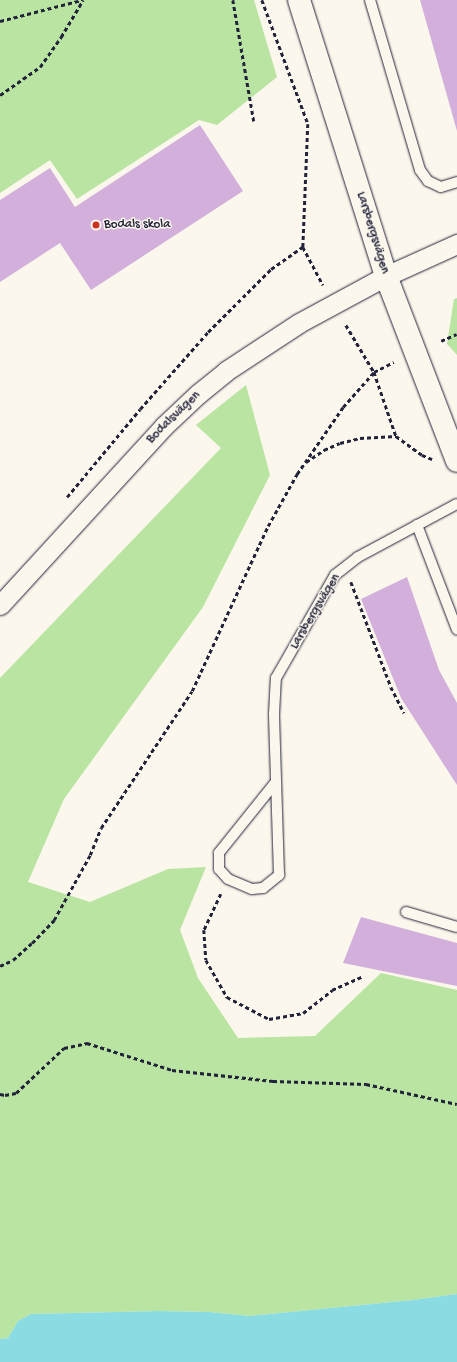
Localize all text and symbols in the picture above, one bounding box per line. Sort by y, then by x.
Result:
street label: Larsbergsvägen [352,190,392,276]
place label: Bodals skola [104,217,170,233]
marker: Bodals skola [91,220,101,230]
street label: Bodalsvägen [144,388,204,448]
street label: Larsbergsvägen [287,572,345,652]

